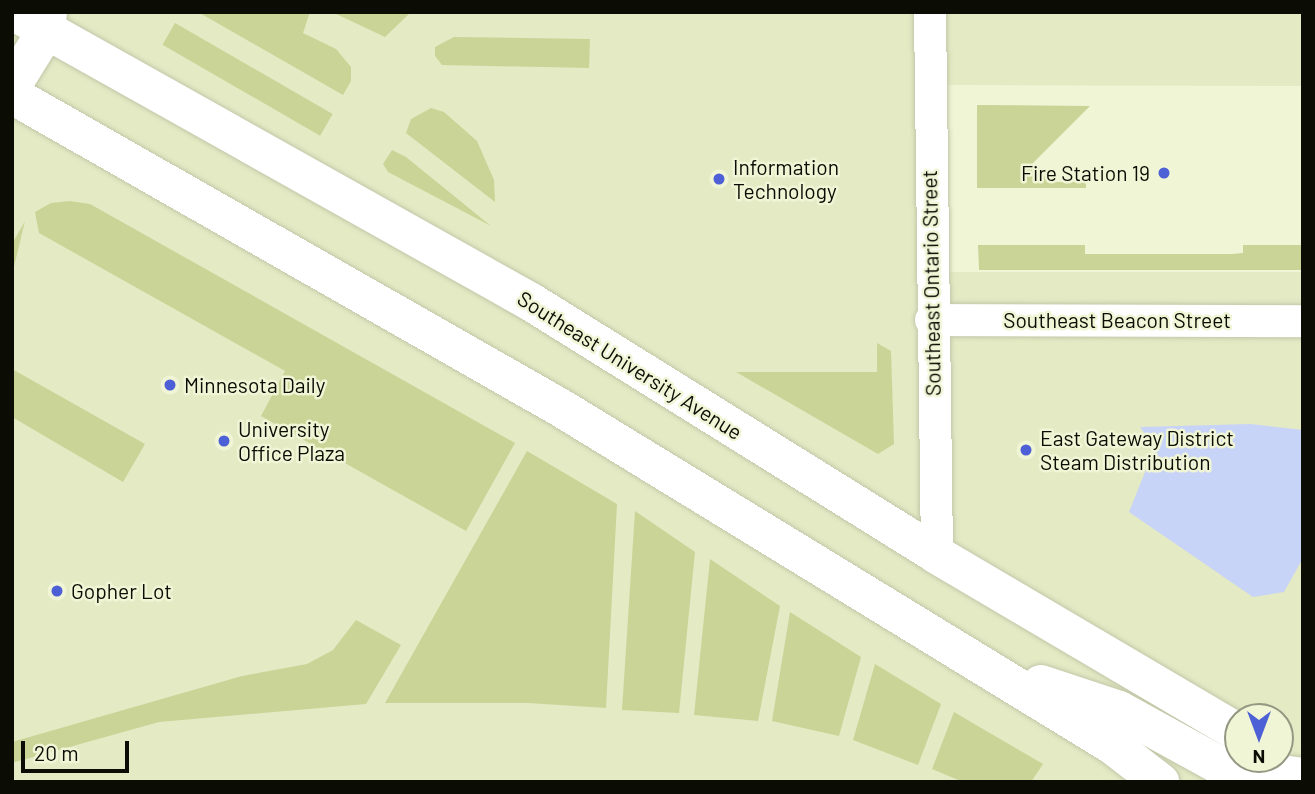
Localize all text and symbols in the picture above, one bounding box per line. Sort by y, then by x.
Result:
place label: Information Technology [733,154,839,204]
place label: Fire Station 19 [1021,160,1150,186]
marker: Fire Station 19 [1156,165,1172,181]
street label: Southeast Ontario Street [916,170,946,396]
marker: Information Technology [711,171,727,187]
street label: Southeast University Avenue [513,285,747,445]
street label: Southeast Beacon Street [1003,307,1231,333]
place label: Minnesota Daily [184,372,325,398]
marker: Minnesota Daily [162,377,178,393]
place label: University Office Plaza [238,416,345,466]
place label: East Gateway District Steam Distribution [1040,425,1234,475]
marker: University Office Plaza [216,433,232,449]
marker: East Gateway District Steam Distribution [1018,442,1034,458]
place label: Gopher Lot [71,578,172,604]
marker: Gopher Lot [49,583,65,599]
north arrow [1224,703,1294,773]
scale bar [24,728,133,772]
text: 20 m [34,740,79,765]
text: N [1253,746,1265,769]

